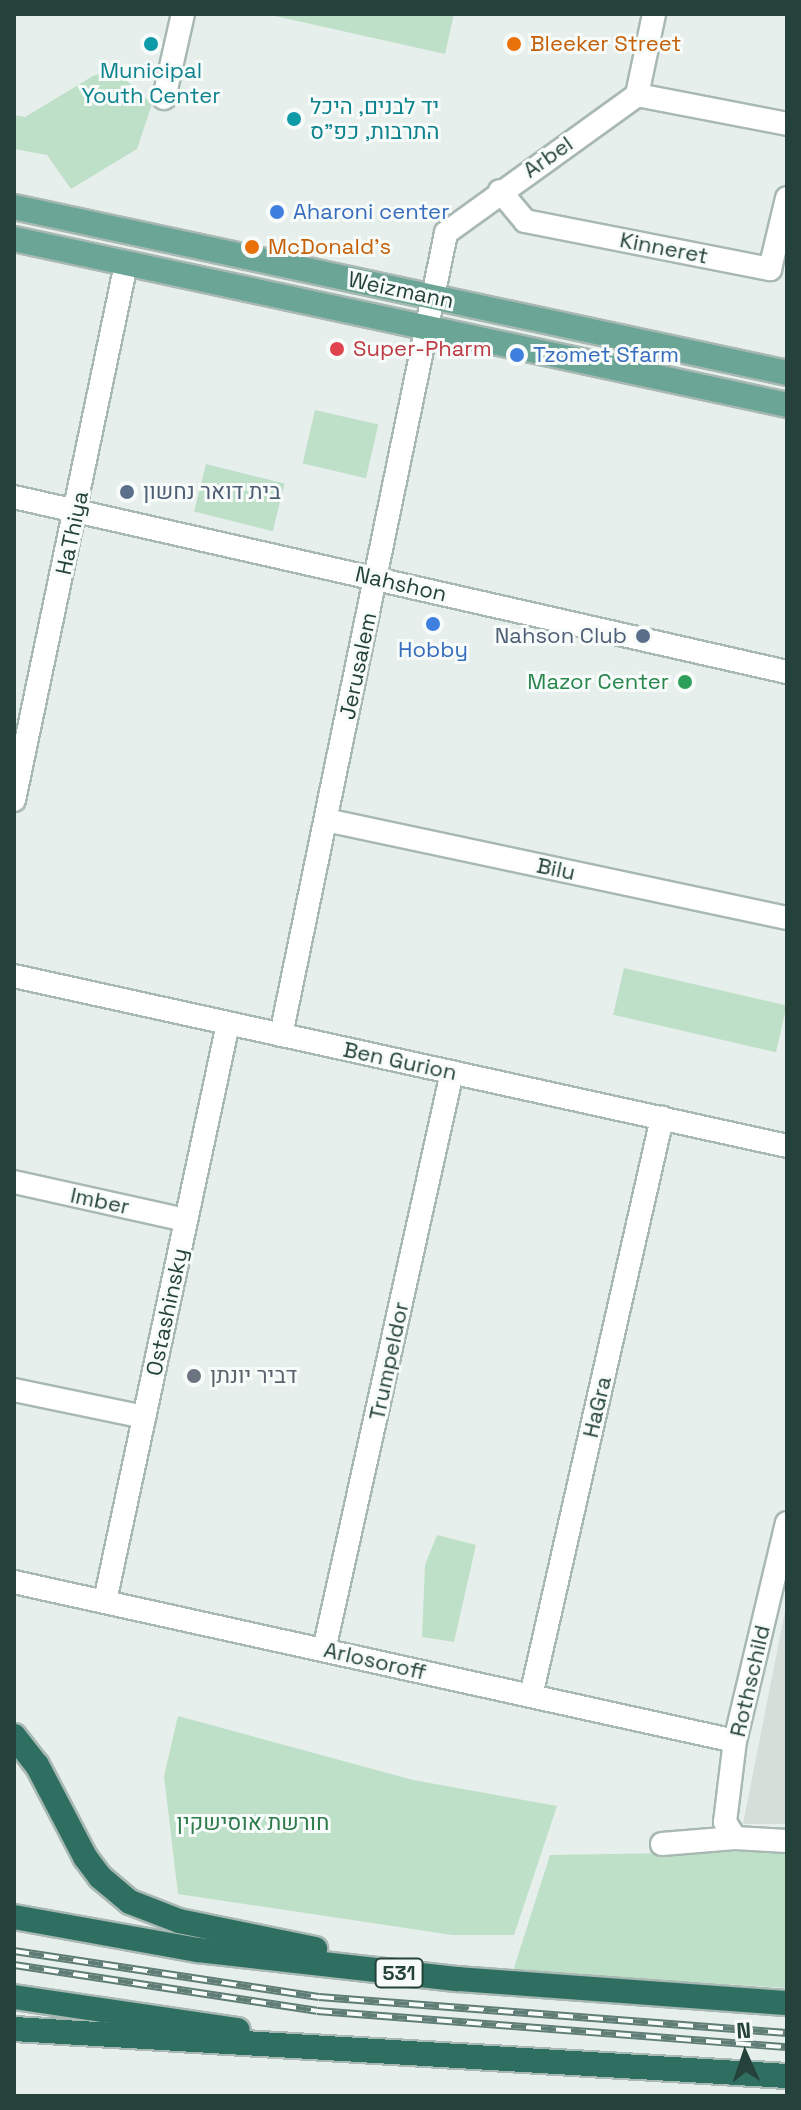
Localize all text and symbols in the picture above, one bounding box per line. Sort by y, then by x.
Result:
place label: Bleeker Street [530,31,681,57]
marker: Municipal Youth Center [142,35,160,53]
marker: Bleeker Street [505,35,523,53]
place label: Municipal Youth Center [81,57,221,108]
place label: יד לבנים, היכל התרבות, כפ"ס [310,93,439,144]
marker: יד לבנים, היכל התרבות, כפ"ס [285,110,303,128]
street label: Arbel [518,130,578,184]
place label: Aharoni center [293,199,449,225]
marker: Aharoni center [268,203,286,221]
street label: Kinneret [618,227,710,269]
place label: McDonald's [268,234,391,260]
marker: McDonald's [243,238,261,256]
street label: Weizmann [346,266,456,314]
place label: Super-Pharm [353,336,492,362]
marker: Super-Pharm [328,340,346,358]
place label: Tzomet Sfarm [533,342,679,368]
marker: Tzomet Sfarm [508,346,526,364]
place label: בית דואר נחשון [143,479,281,505]
marker: בית דואר נחשון [118,483,136,501]
street label: HaThiya [50,489,94,577]
street label: Nahshon [353,561,449,607]
street label: Jerusalem [334,610,382,722]
marker: Hobby [424,615,442,633]
place label: Nahson Club [495,623,627,649]
marker: Nahson Club [634,627,652,645]
place label: Hobby [398,637,468,663]
place label: Mazor Center [527,669,669,695]
marker: Mazor Center [676,673,694,691]
street label: Bilu [534,852,578,886]
street label: Ben Gurion [341,1036,459,1086]
street label: Imber [68,1182,132,1220]
street label: Ostashinsky [141,1246,193,1378]
street label: Trumpeldor [364,1299,414,1423]
place label: דביר יונתן [210,1363,297,1389]
marker: דביר יונתן [185,1367,203,1385]
street label: HaGra [577,1374,617,1440]
street label: Rothschild [724,1623,776,1739]
street label: Arlosoroff [321,1636,429,1686]
park label: חורשת אוסישקין [177,1810,329,1836]
road number: 531 [373,1957,425,1989]
north arrow [705,2014,785,2094]
text: N [736,2016,752,2044]

